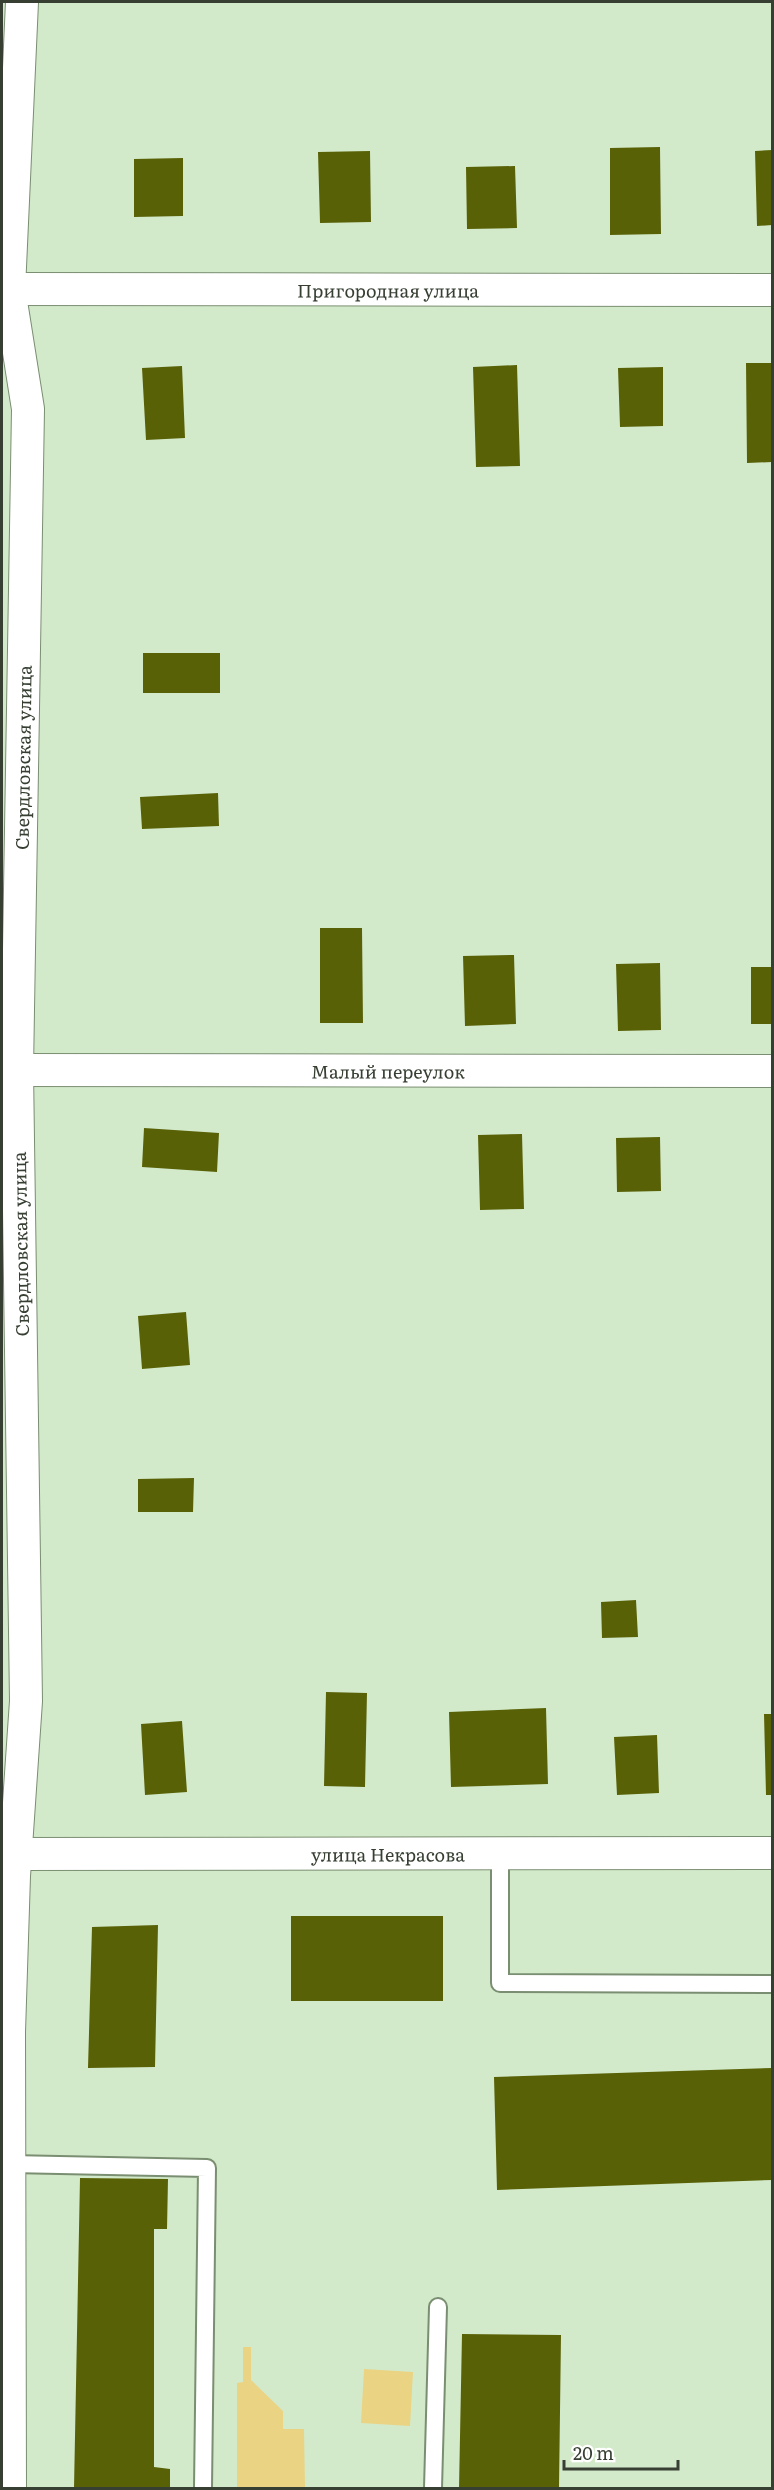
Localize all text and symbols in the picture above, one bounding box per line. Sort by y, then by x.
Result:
street label: Пригородная улица [297,276,479,303]
street label: Свердловская улица [7,665,37,850]
street label: Малый переулок [311,1057,465,1084]
street label: Свердловская улица [5,1151,35,1337]
street label: улица Некрасова [311,1840,465,1867]
scale bar [564,2433,678,2471]
text: 20 m [573,2439,614,2466]

